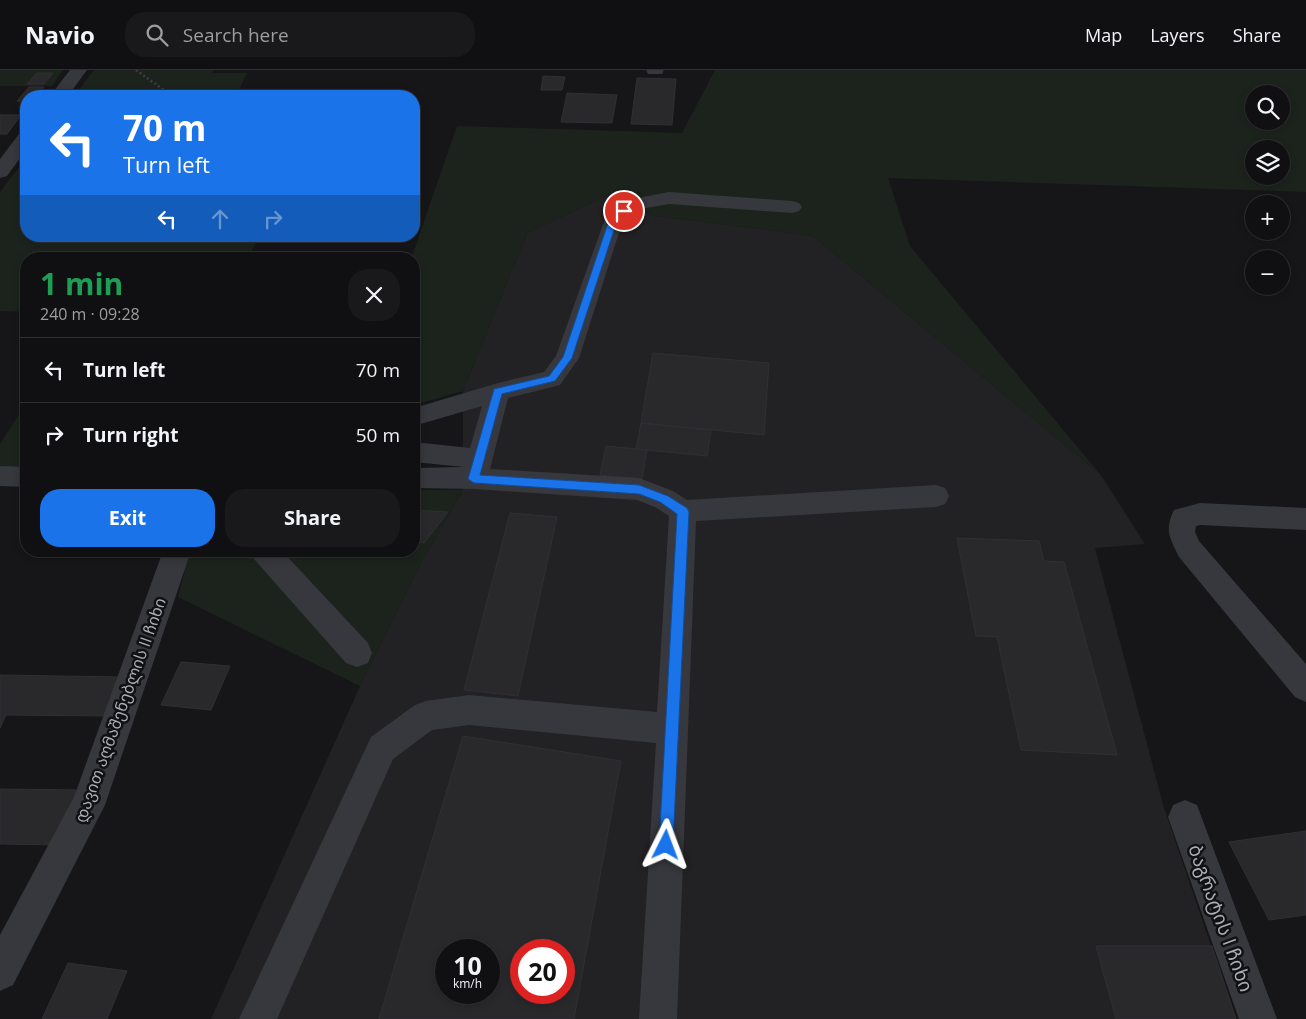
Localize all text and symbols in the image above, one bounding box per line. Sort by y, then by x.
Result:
search box [125,12,475,57]
text: Navio [25,18,95,51]
icon: search [143,21,171,49]
text: Search here [183,22,289,48]
text: Map [1085,23,1122,47]
text: Layers [1150,23,1205,47]
text: Share [1233,23,1281,47]
map controls [1245,85,1290,295]
button: search [1245,85,1290,130]
text: 70 m [123,104,206,151]
icon: left [40,110,105,175]
button: layers [1245,140,1290,185]
text: Turn left [123,149,210,179]
pin [603,190,645,232]
button: + [1245,195,1290,240]
icon: arrive [610,197,638,225]
icon: left [153,205,181,233]
icon: ahead [206,205,234,233]
icon: right [259,205,287,233]
button: − [1245,250,1290,295]
text: 1 min [40,263,123,304]
button: close [348,269,400,321]
text: 240 m · 09:28 [40,303,140,325]
icon: left [40,356,68,384]
text: Turn left [83,357,165,383]
text: 70 m [356,357,400,383]
icon: right [40,421,68,449]
text: Turn right [83,422,178,448]
text: 50 m [356,422,400,448]
button: Exit [40,489,215,547]
button: Share [225,489,400,547]
street label: დავით აღმაშენებლის II ჩიხი [69,595,171,825]
position arrow [639,818,691,870]
street label: ბაგრატის I ჩიხი [1182,841,1260,995]
speed limit sign: 20 [510,939,575,1004]
text: 10 [453,948,482,982]
text: km/h [453,975,482,992]

